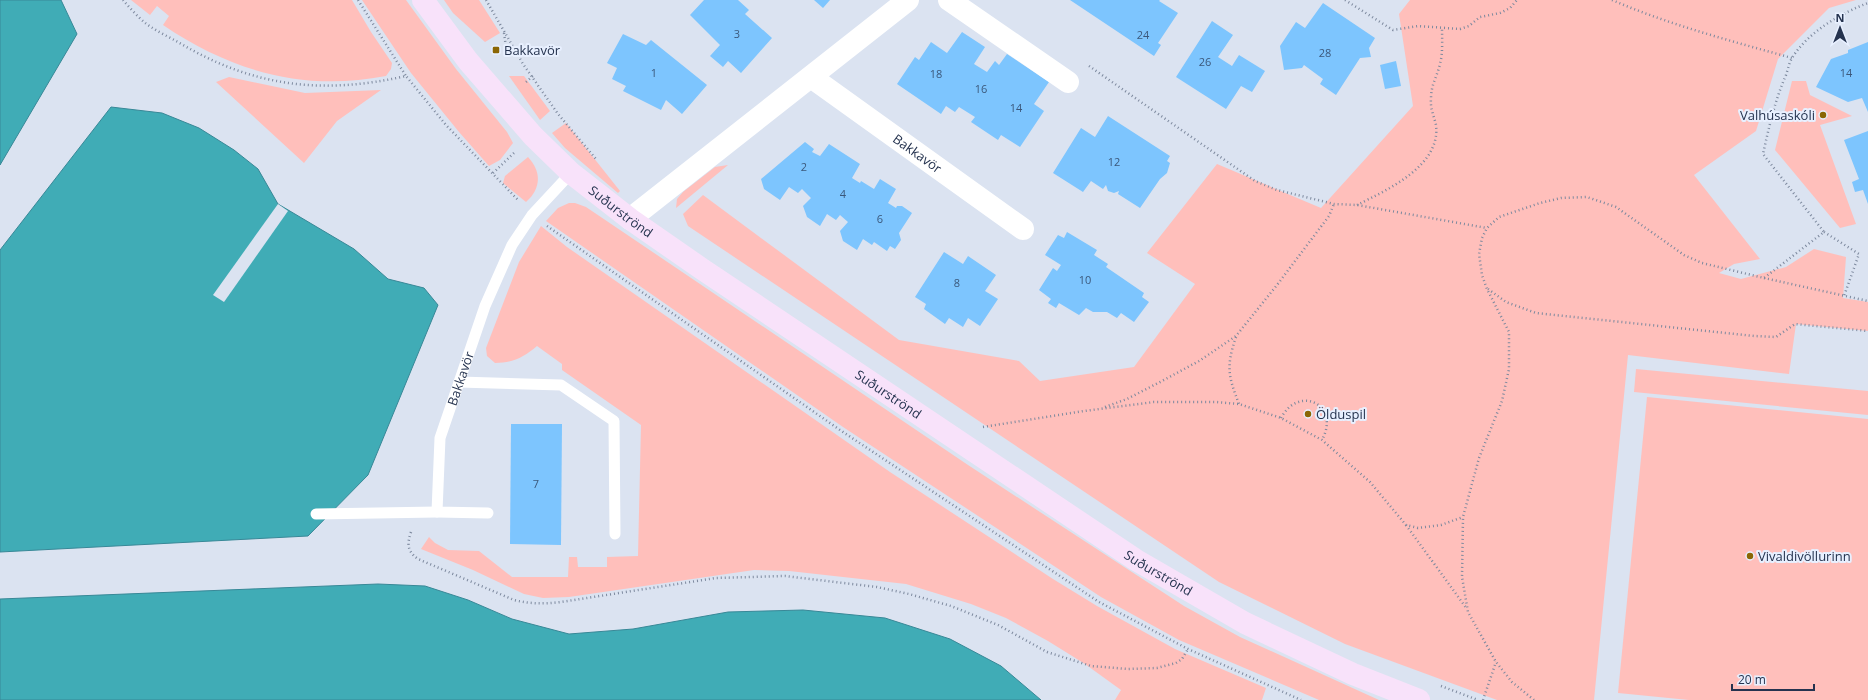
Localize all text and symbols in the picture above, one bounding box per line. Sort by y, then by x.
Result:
north arrow [1820,8,1860,48]
text: N [1836,10,1844,25]
house number: 3 [734,26,740,41]
house number: 24 [1137,27,1150,42]
place label: Bakkavör [504,41,561,59]
marker: Bakkavör [491,45,501,55]
house number: 28 [1319,45,1331,60]
house number: 26 [1199,54,1211,69]
house number: 1 [651,65,657,80]
house number: 14 [1840,65,1853,80]
house number: 18 [930,66,942,81]
house number: 16 [975,81,987,96]
house number: 14 [1010,100,1023,115]
place label: Valhúsaskóli [1740,106,1815,124]
marker: Valhúsaskóli [1818,110,1828,120]
street label: Bakkavör [889,130,946,177]
house number: 12 [1108,154,1120,169]
house number: 2 [801,159,807,174]
street label: Suðurströnd [585,181,657,241]
house number: 4 [840,186,847,201]
house number: 6 [877,211,883,226]
house number: 10 [1079,272,1091,287]
house number: 8 [954,275,960,290]
street label: Bakkavör [443,348,478,408]
street label: Suðurströnd [852,365,925,423]
place label: Ölduspil [1316,405,1366,423]
marker: Ölduspil [1303,409,1313,419]
house number: 7 [533,476,539,491]
street label: Suðurströnd [1121,546,1196,600]
place label: Vivaldivöllurinn [1758,547,1851,565]
marker: Vivaldivöllurinn [1745,551,1755,561]
scale bar [1732,666,1814,692]
text: 20 m [1738,671,1766,688]

